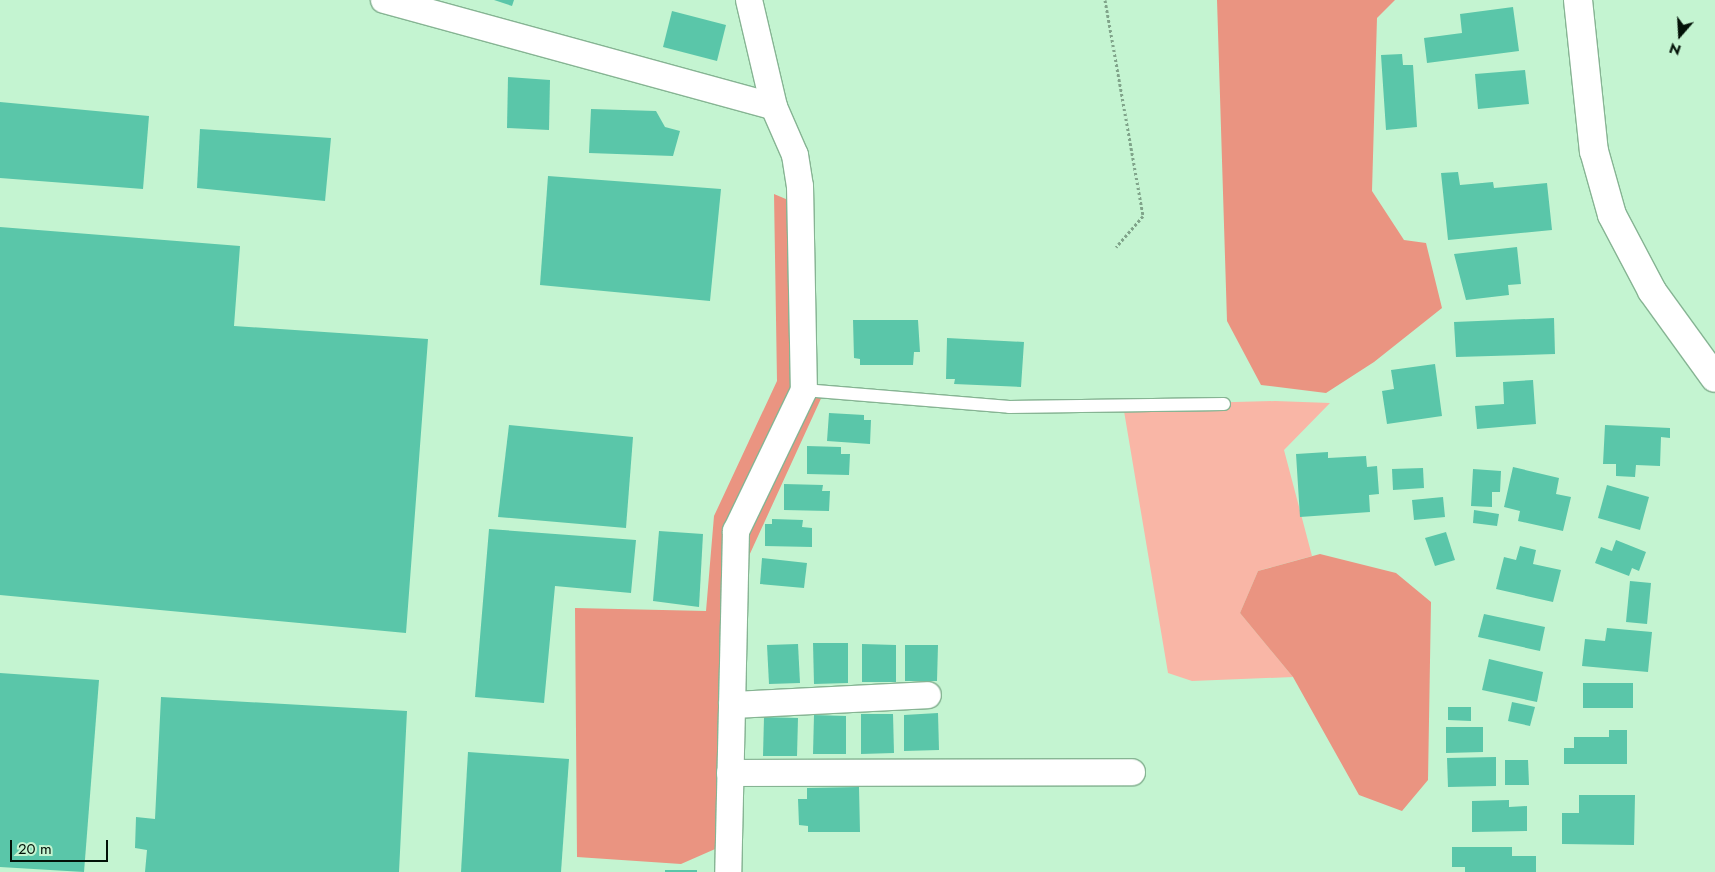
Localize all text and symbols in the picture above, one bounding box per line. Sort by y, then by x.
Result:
north arrow [1655,10,1705,60]
text: N [1667,38,1684,60]
scale bar [12,830,110,862]
text: 20 m [18,838,52,860]

